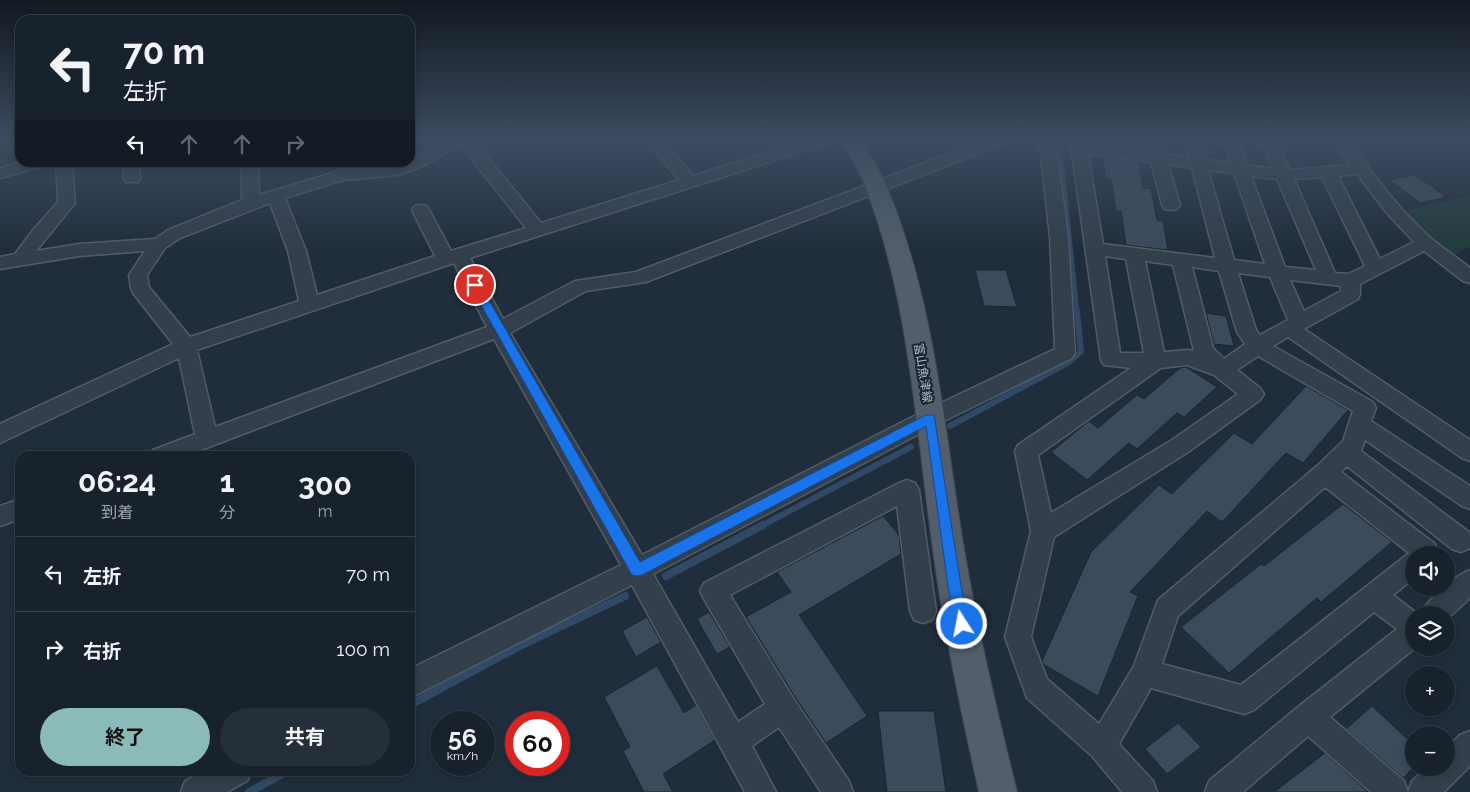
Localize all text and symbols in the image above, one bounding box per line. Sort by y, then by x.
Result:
text: 70 m [123,31,205,72]
icon: left [40,35,105,100]
text: 左折 [123,78,167,104]
icon: left [122,130,150,158]
icon: ahead [175,130,203,158]
icon: ahead [228,130,256,158]
icon: right [281,130,309,158]
pin [454,264,496,306]
icon: arrive [461,271,489,299]
street label: 富山魚津線 [911,342,935,404]
text: 06:24 [78,464,156,499]
text: 1 [220,464,235,499]
text: 300 [298,467,352,502]
text: m [318,502,332,521]
text: 到着 [101,503,133,522]
text: 分 [219,503,235,522]
map controls [1405,546,1455,776]
button: sound [1405,546,1455,596]
icon: left [40,560,68,588]
text: 70 m [346,563,390,585]
text: 左折 [83,565,121,587]
position arrow [935,597,987,649]
button: layers [1405,606,1455,656]
icon: right [40,635,68,663]
text: 100 m [336,638,390,660]
text: 右折 [83,640,121,662]
button: + [1405,666,1455,716]
button: 終了 [40,708,210,766]
button: 共有 [220,708,390,766]
speed limit sign: 60 [505,711,570,776]
text: 56 [448,722,477,752]
button: − [1405,726,1455,776]
text: km/h [447,749,478,763]

